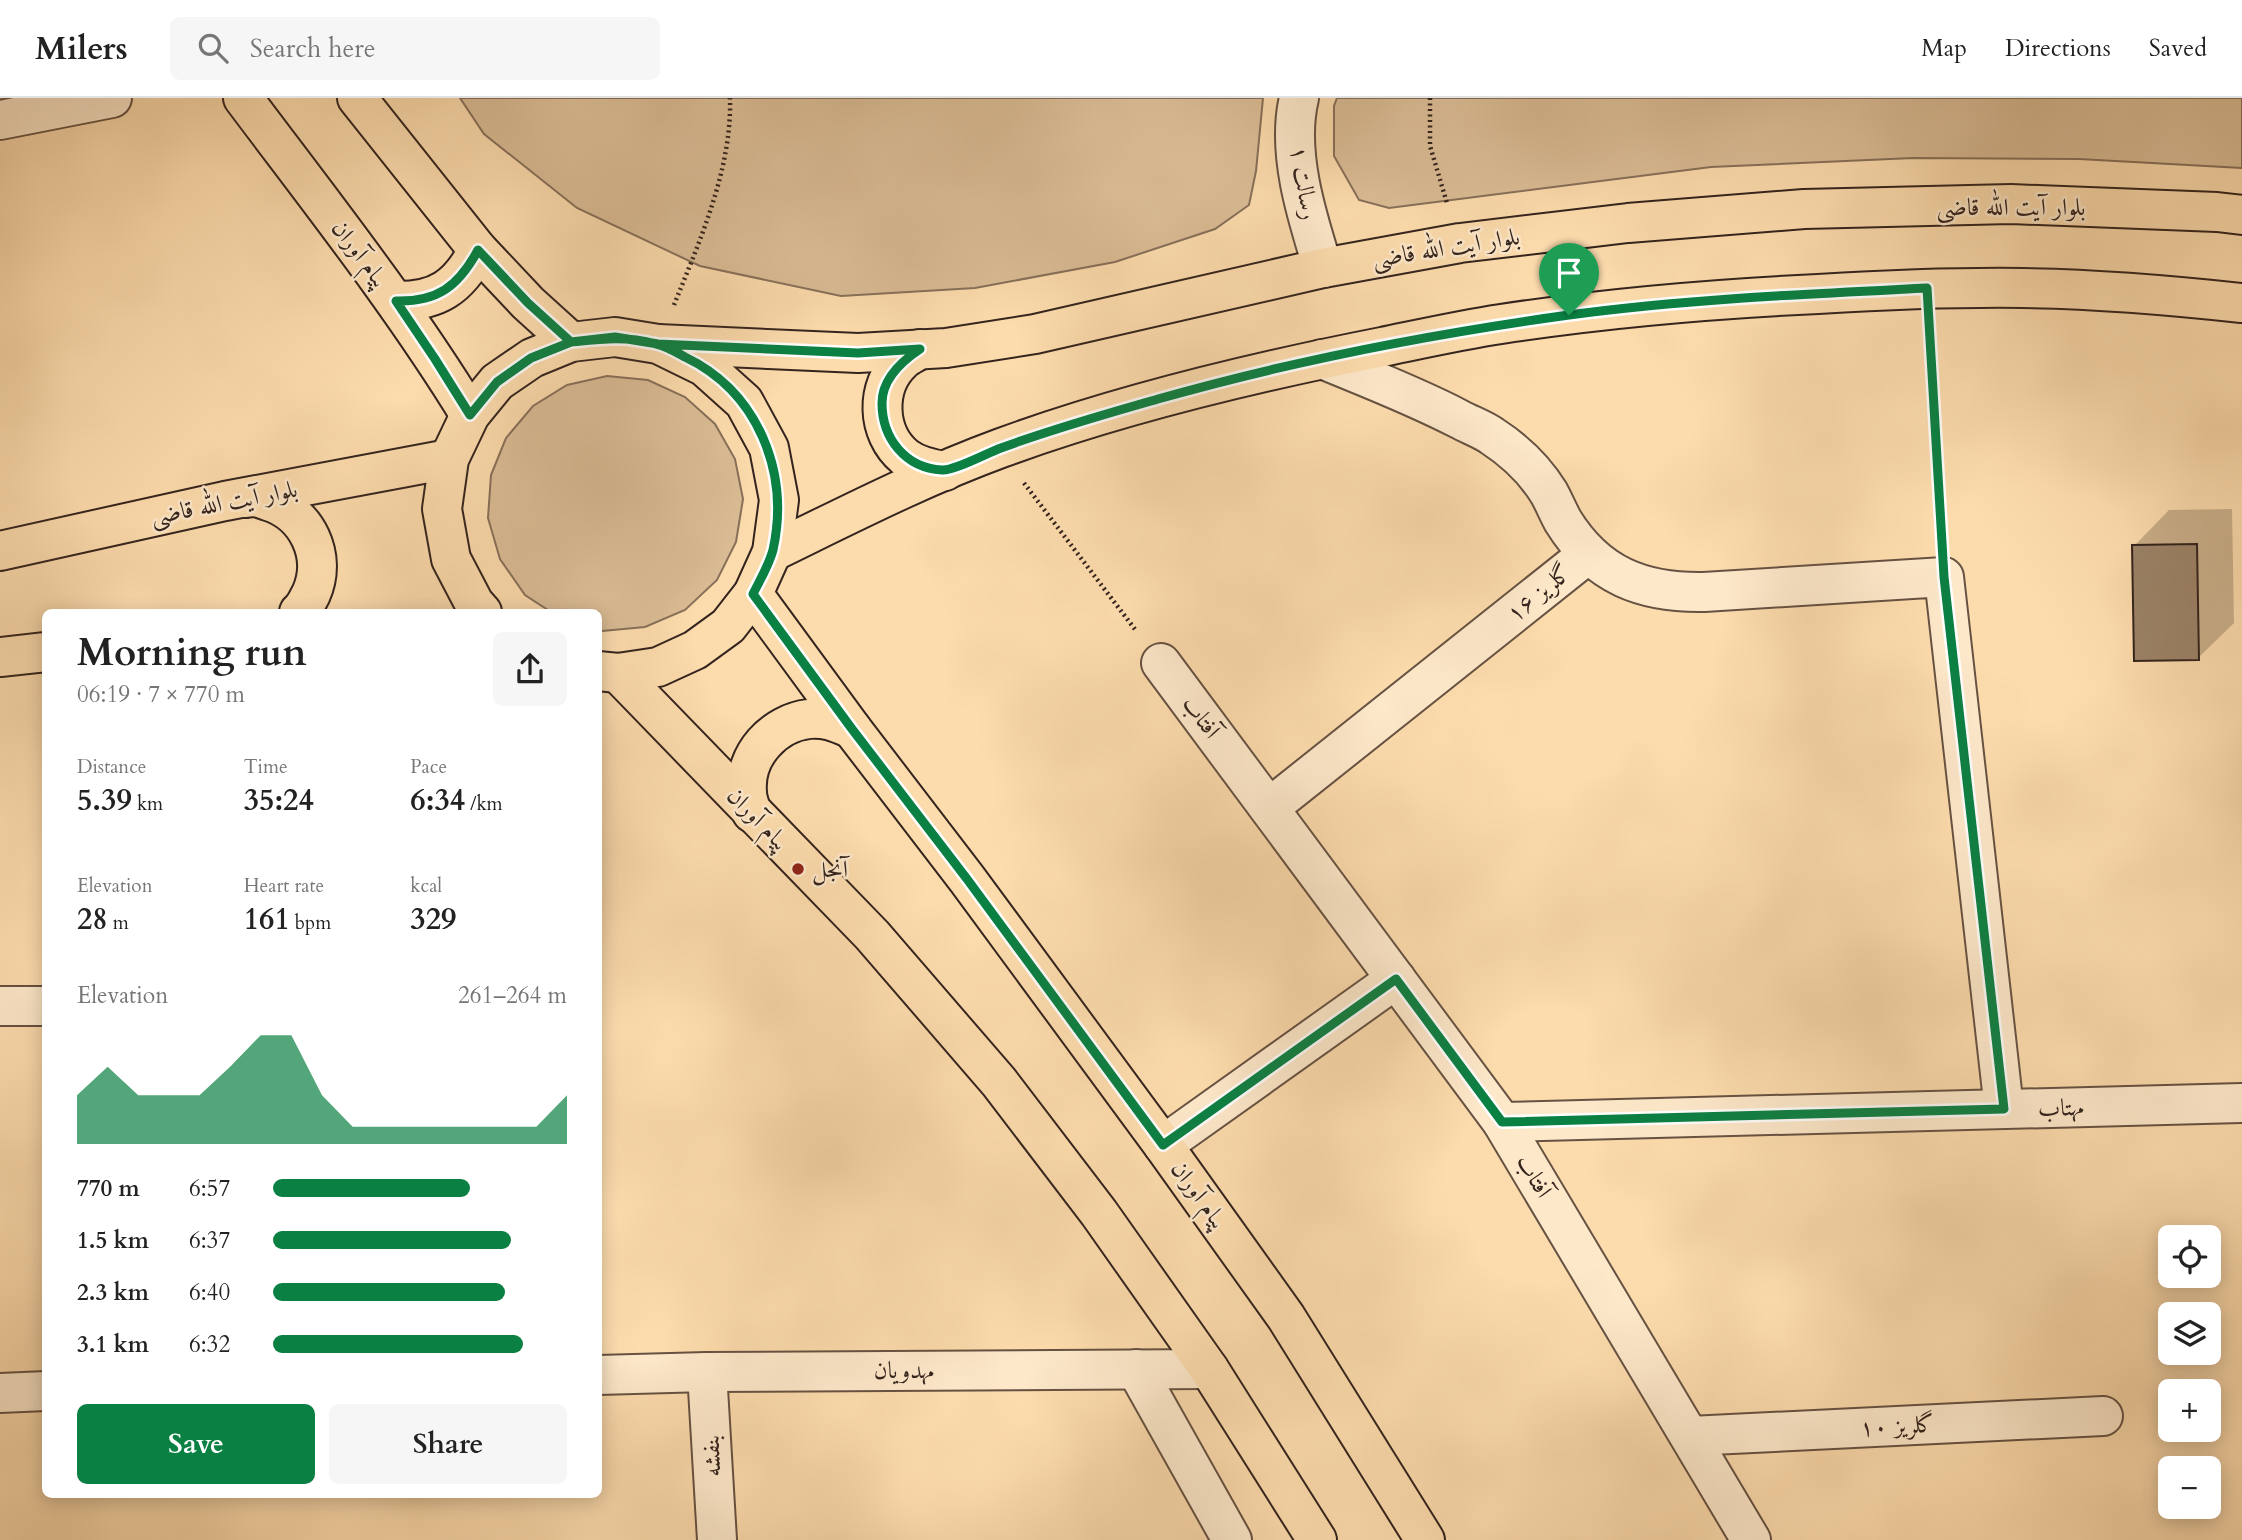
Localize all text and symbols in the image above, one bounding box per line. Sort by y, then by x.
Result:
search box [170,17,660,80]
text: Milers [35,26,128,71]
icon: search [194,29,232,67]
text: Search here [250,31,376,66]
text: Map [1921,32,1967,65]
text: Directions [2005,32,2111,65]
text: Saved [2149,32,2207,65]
street label: رسالت ۱ [1282,144,1326,222]
street label: بلوار آیت ‌الله قاضی [1936,188,2086,224]
street label: پیام آوران [320,213,396,297]
street label: بلوار آیت ‌الله قاضی [1369,217,1522,276]
pin [1539,243,1599,315]
icon: arrive [1550,254,1588,292]
street label: بلوار آیت ‌الله قاضی [147,470,300,533]
street label: گلریز ۱۶ [1500,557,1578,629]
text: Morning run [77,627,307,679]
button: share [493,632,567,706]
text: 06:19 · 7 × 770 m [77,679,245,710]
street label: آفتاب [1174,689,1230,747]
text: Distance [77,754,146,780]
text: Time [244,754,288,780]
text: Pace [410,754,447,780]
text: 5.39 [77,780,132,821]
text: 35:24 [244,780,314,821]
text: 6:34 [410,780,465,821]
street label: پیام آوران [716,780,797,861]
text: km [132,791,163,817]
text: /km [465,791,503,817]
place label: آنجل [812,853,851,886]
marker: آنجل [790,861,806,877]
text: Elevation [77,873,152,899]
text: Heart rate [244,873,324,899]
text: kcal [410,873,442,899]
text: 28 [77,899,108,940]
text: 161 [244,899,290,940]
text: 329 [410,899,456,940]
text: m [108,910,129,936]
text: bpm [290,910,331,936]
text: Elevation [77,980,168,1011]
text: 261–264 m [458,980,567,1011]
street label: مهتاب [2038,1091,2084,1125]
street label: آفتاب [1508,1148,1561,1207]
street label: پیام آوران [1160,1154,1235,1238]
text: 770 m [77,1173,140,1204]
text: 6:57 [189,1173,230,1204]
text: 1.5 km [77,1225,149,1256]
text: 6:37 [189,1225,230,1256]
map controls [2158,1225,2221,1519]
button: locate [2158,1225,2221,1288]
text: 2.3 km [77,1277,149,1308]
text: 6:40 [189,1277,230,1308]
button: layers [2158,1302,2221,1365]
text: 3.1 km [77,1329,149,1360]
text: 6:32 [189,1329,230,1360]
street label: مهدویان [874,1354,934,1387]
button: + [2158,1379,2221,1442]
button: Save [77,1404,315,1484]
button: Share [329,1404,567,1484]
street label: گلریز ۱۰ [1859,1408,1935,1444]
street label: بنفشه [694,1434,730,1478]
button: − [2158,1456,2221,1519]

